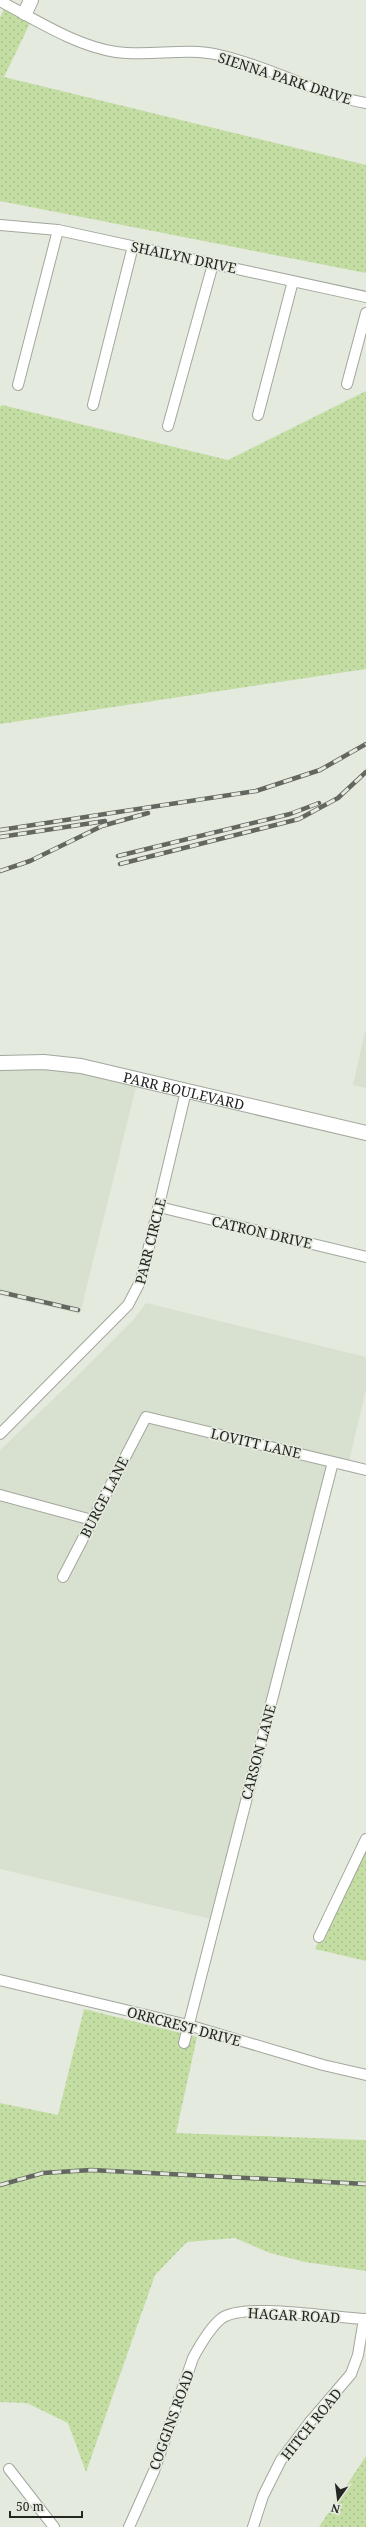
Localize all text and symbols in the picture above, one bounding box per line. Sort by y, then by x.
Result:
street label: SIENNA PARK DRIVE [216,47,354,109]
street label: SHAILYN DRIVE [130,237,239,278]
street label: PARR BOULEVARD [121,1067,247,1114]
street label: PARR CIRCLE [130,1196,170,1286]
street label: CATRON DRIVE [210,1211,314,1253]
street label: LOVITT LANE [209,1423,303,1463]
street label: BURGE LANE [75,1453,133,1541]
street label: CARSON LANE [236,1702,280,1802]
street label: ORRCREST DRIVE [125,2002,243,2050]
street label: HAGAR ROAD [247,2303,341,2327]
street label: COGGINS ROAD [144,2367,198,2473]
street label: HITCH ROAD [276,2384,346,2464]
north arrow [318,2479,358,2519]
scale bar [10,2493,82,2519]
text: 50 m [16,2498,44,2515]
text: N [329,2501,341,2518]

